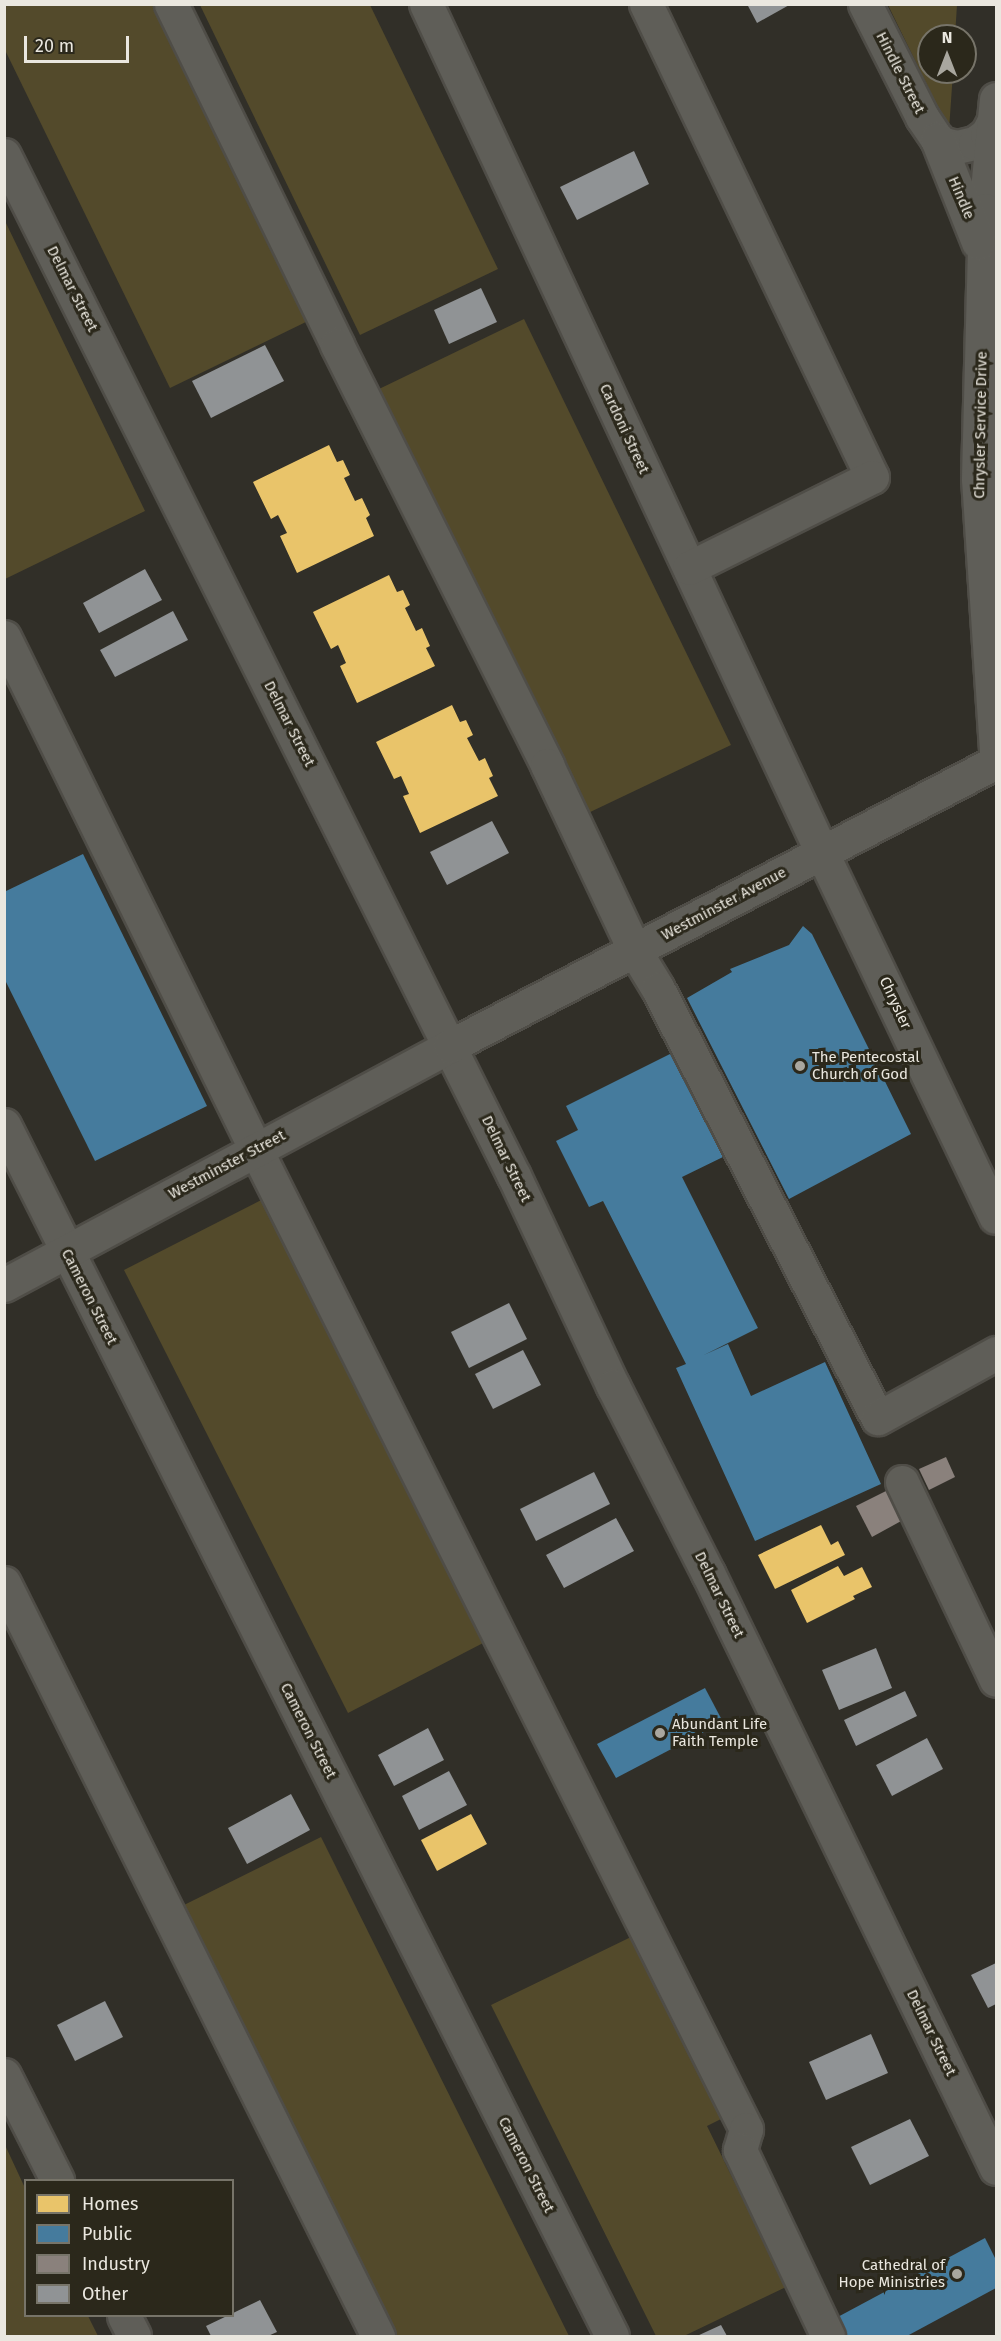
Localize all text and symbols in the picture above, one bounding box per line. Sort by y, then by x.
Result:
scale bar [27,24,132,62]
north arrow [917,24,977,84]
text: N [942,28,952,47]
street label: Hindle Street [872,29,928,117]
text: 20 m [35,35,74,57]
street label: Hindle [944,174,978,222]
street label: Delmar Street [43,243,101,335]
street label: Chrysler Service Drive [971,351,991,499]
street label: Cardoni Street [595,381,653,477]
street label: Delmar Street [260,678,318,770]
street label: Westminster Avenue [659,864,789,944]
street label: Chrysler [875,974,915,1032]
place label: The Pentecostal Church of God [812,1048,920,1083]
marker: The Pentecostal Church of God [793,1059,807,1073]
street label: Delmar Street [477,1113,535,1205]
street label: Westminster Street [166,1127,288,1203]
street label: Cameron Street [57,1246,121,1348]
street label: Delmar Street [690,1549,748,1641]
street label: Cameron Street [276,1680,340,1782]
place label: Abundant Life Faith Temple [672,1715,767,1750]
marker: Abundant Life Faith Temple [653,1726,667,1740]
street label: Delmar Street [902,1987,960,2079]
street label: Cameron Street [494,2114,558,2216]
legend [24,2179,234,2317]
text: Homes [82,2193,138,2215]
text: Public [82,2223,132,2245]
text: Industry [82,2253,150,2275]
place label: Cathedral of Hope Ministries [838,2256,945,2291]
marker: Cathedral of Hope Ministries [950,2267,964,2281]
text: Other [82,2283,128,2305]

